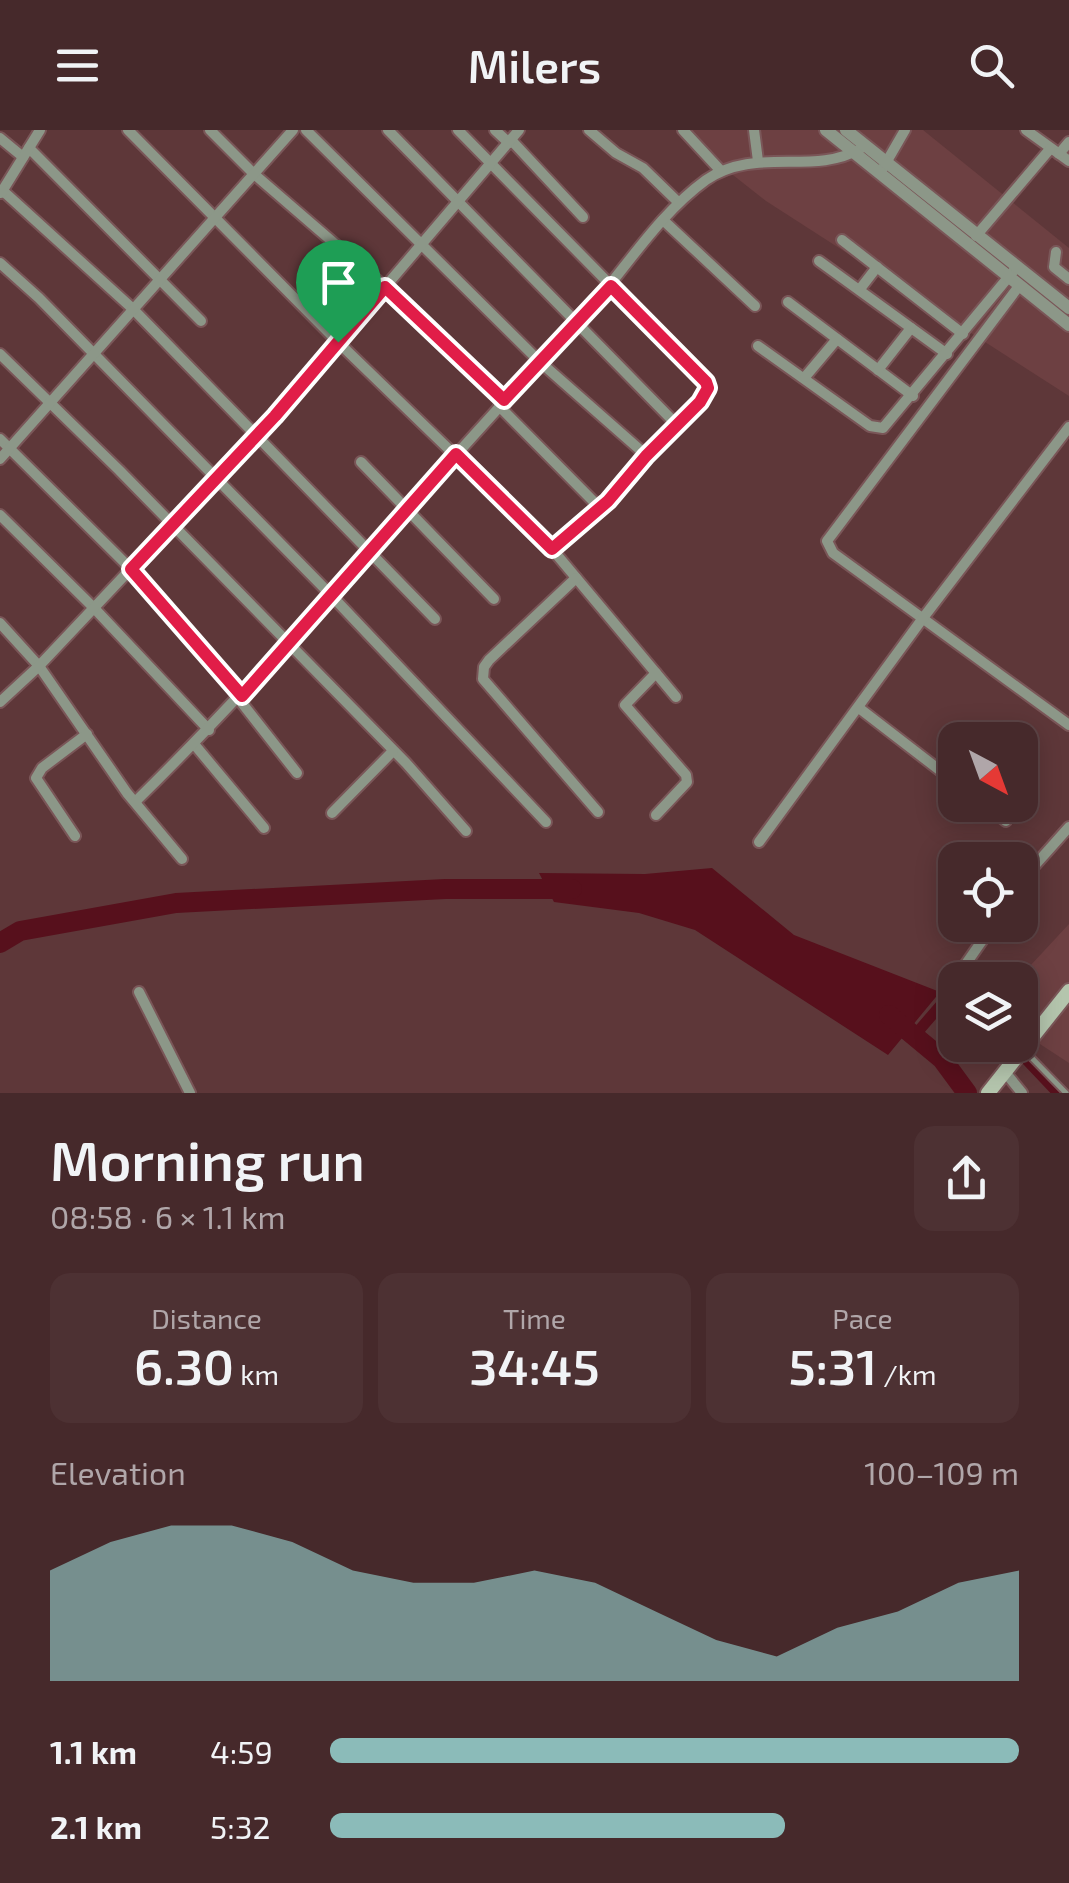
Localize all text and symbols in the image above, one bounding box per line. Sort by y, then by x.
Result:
icon: menu [50,38,105,93]
text: Milers [468,38,601,92]
icon: search [964,38,1019,93]
pin [296,240,381,343]
icon: arrive [311,255,366,310]
north arrow [938,722,1038,822]
map controls [938,722,1038,1062]
button: locate [938,842,1038,942]
button: layers [938,962,1038,1062]
text: Morning run [50,1126,365,1192]
button: share [914,1126,1019,1231]
text: 08:58 · 6 × 1.1 km [50,1197,286,1235]
text: Distance [151,1301,262,1335]
text: Time [503,1301,566,1335]
text: Pace [832,1301,893,1335]
text: 6.30 [134,1335,234,1395]
text: 34:45 [469,1335,600,1395]
text: 5:31 [788,1335,877,1395]
text: km [234,1357,279,1391]
text: /km [877,1357,937,1391]
text: Elevation [50,1453,186,1491]
text: 100–109 m [864,1453,1019,1491]
text: 1.1 km [50,1732,137,1770]
text: 4:59 [210,1732,273,1770]
text: 2.1 km [50,1807,142,1845]
text: 5:32 [210,1807,270,1845]

